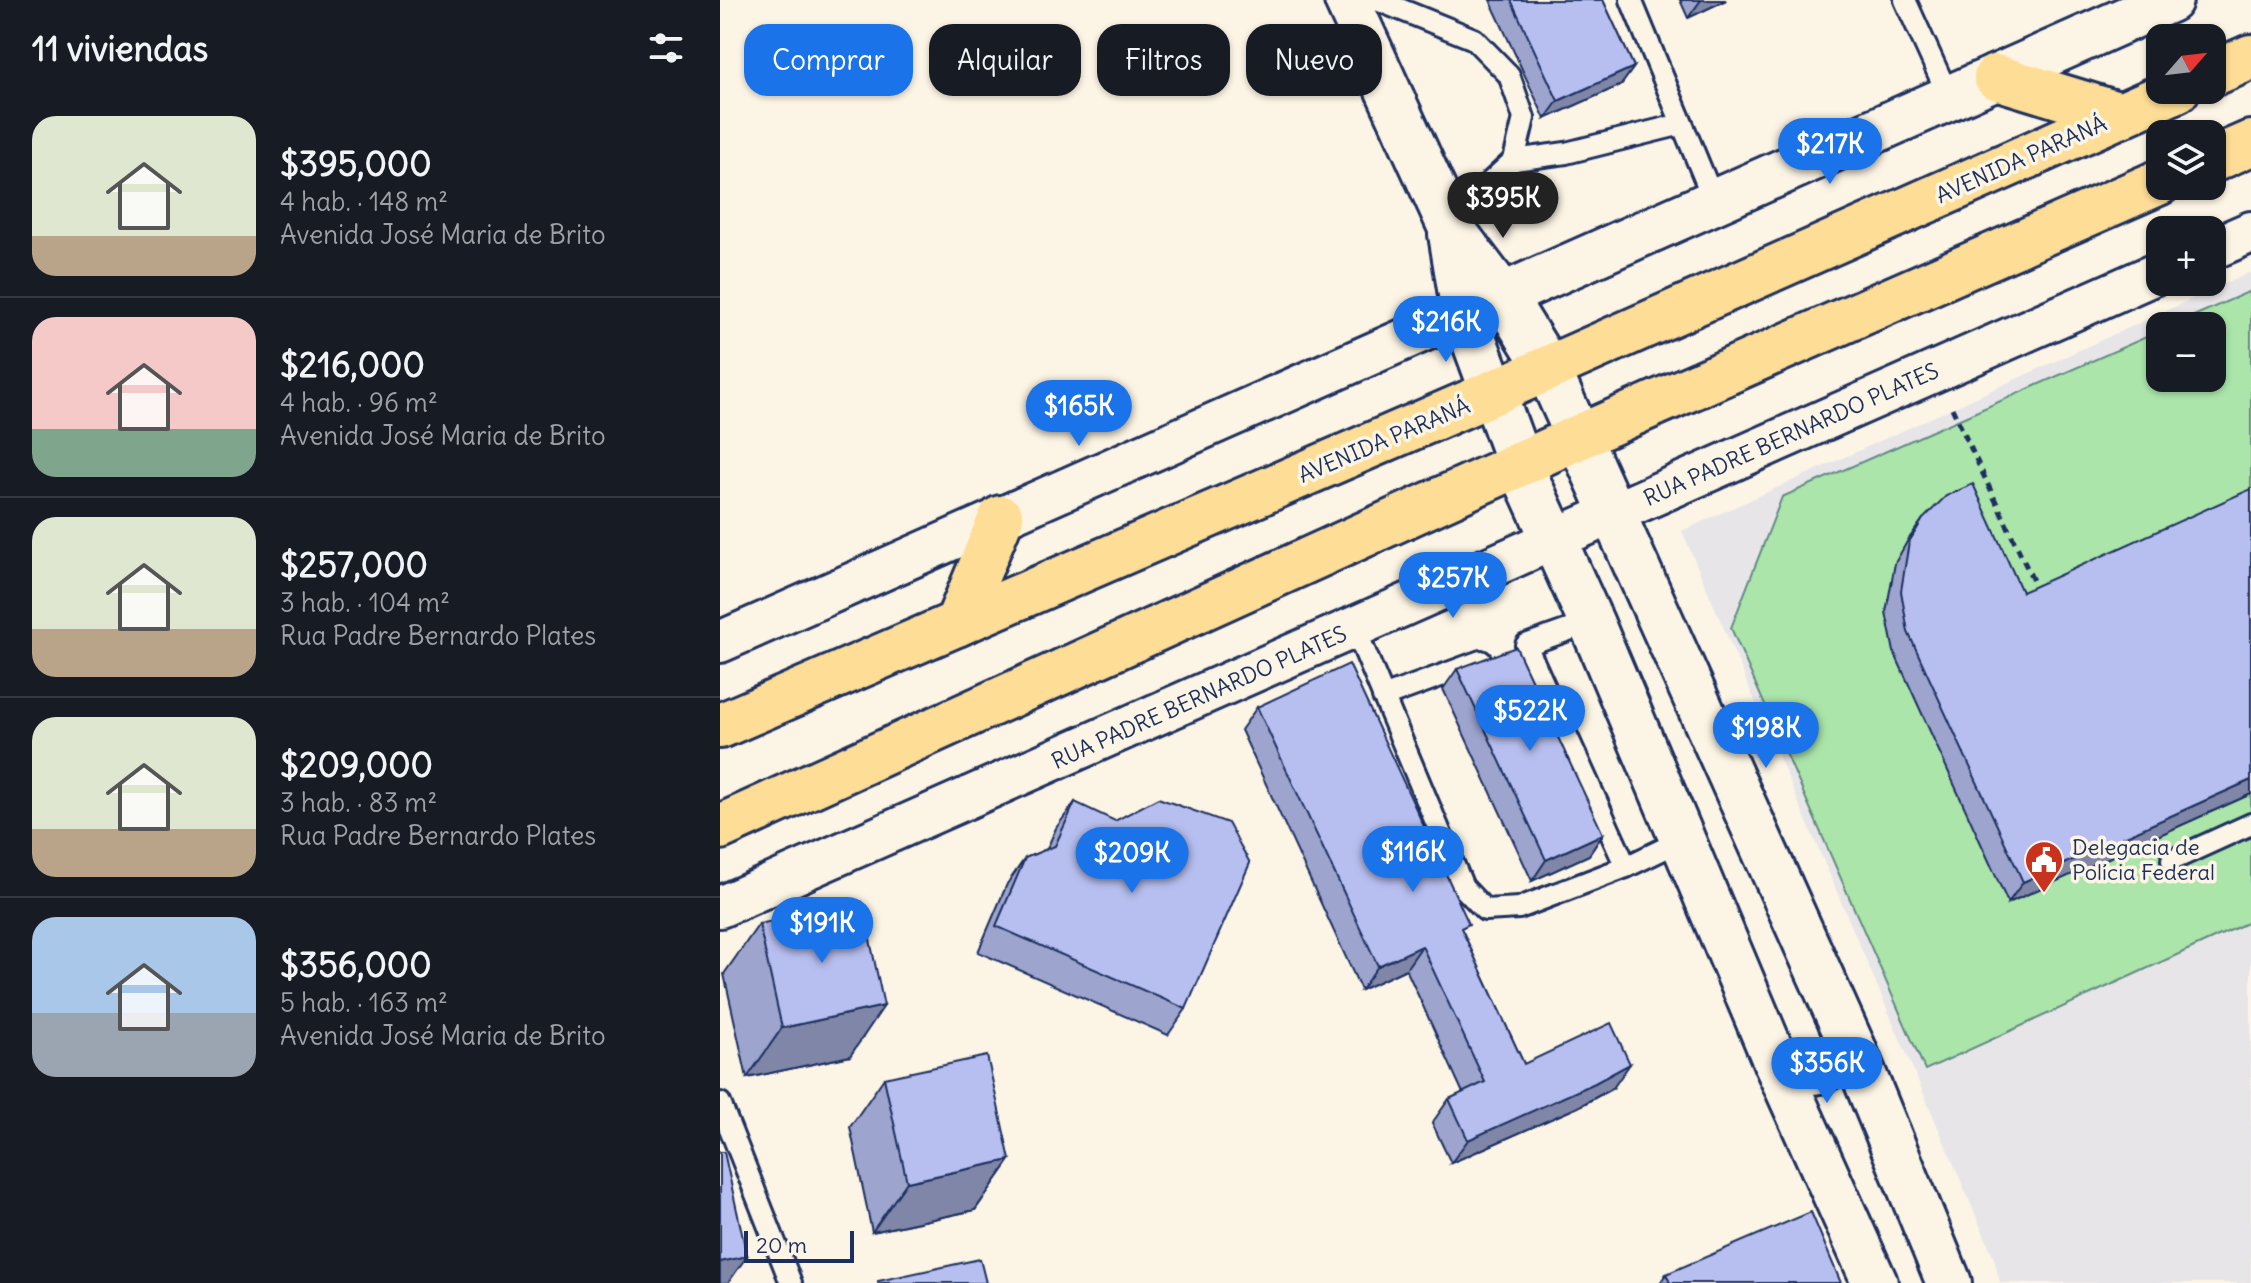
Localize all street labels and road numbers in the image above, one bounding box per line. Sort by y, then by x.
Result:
street label: AVENIDA PARANÁ [1931,109,2111,209]
street label: RUA PADRE BERNARDO PLATES [1639,356,1943,512]
street label: AVENIDA PARANÁ [1294,391,1474,489]
street label: RUA PADRE BERNARDO PLATES [1047,619,1351,775]

